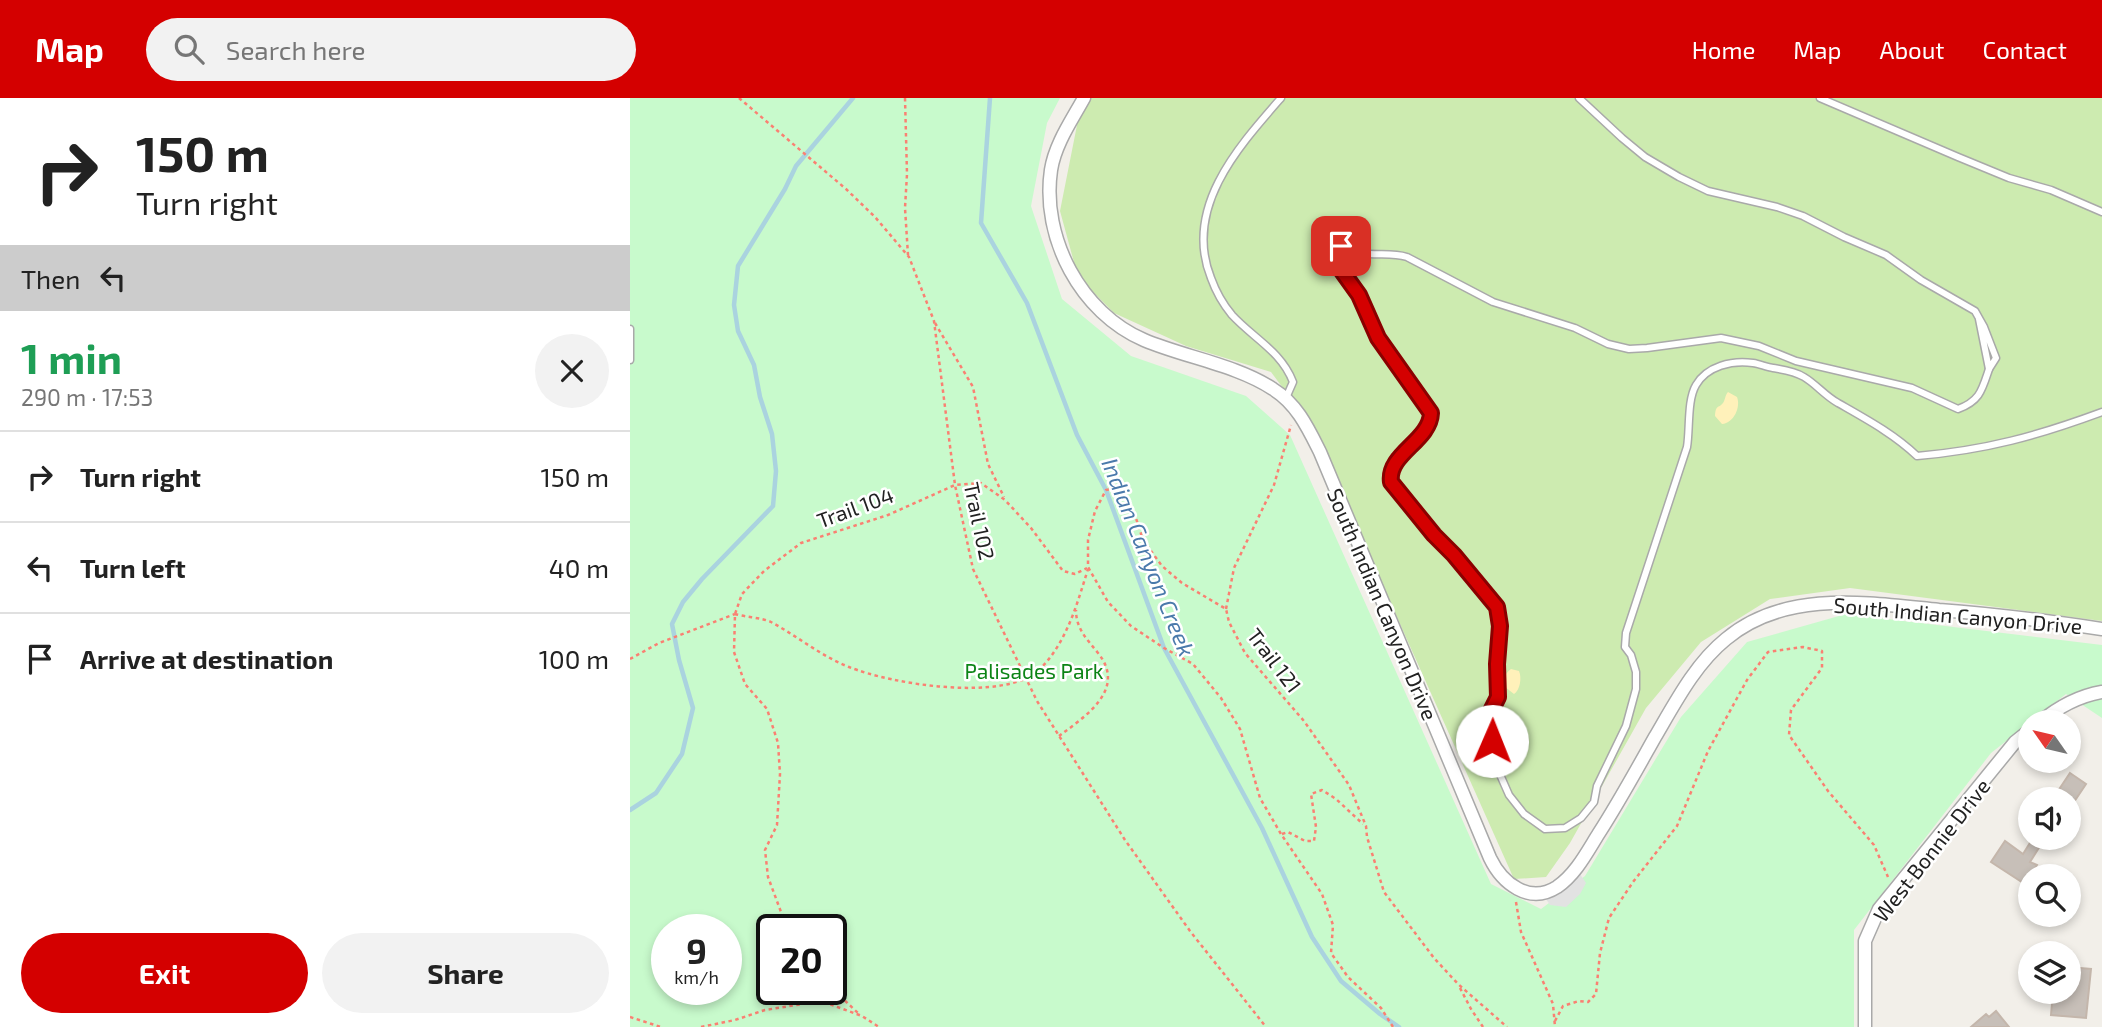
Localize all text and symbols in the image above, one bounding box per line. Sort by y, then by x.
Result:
search box [146,18,636,81]
text: Map [35,29,104,69]
icon: search [170,30,208,68]
text: Search here [226,34,365,65]
text: Home [1692,35,1755,64]
text: Map [1793,35,1841,64]
text: About [1879,35,1945,64]
text: Contact [1983,35,2067,64]
text: 150 m [136,123,269,182]
icon: right [21,126,112,217]
text: Turn right [136,183,278,221]
pin [1311,216,1371,276]
icon: arrive [1322,227,1360,265]
icon: left [94,259,132,297]
text: Then [21,263,80,294]
text: 1 min [21,332,122,382]
button: close [535,334,609,408]
text: 290 m · 17:53 [21,383,153,411]
water label: Indian Canyon Creek [1096,454,1202,660]
icon: right [21,458,59,496]
text: Turn right [80,461,201,492]
text: 150 m [540,461,609,492]
street label: Trail 102 [960,480,1000,562]
street label: Trail 104 [813,482,897,532]
street label: South Indian Canyon Drive [1323,484,1443,724]
icon: left [21,549,59,587]
text: Turn left [80,552,186,583]
text: 40 m [549,552,609,583]
street label: South Indian Canyon Drive [1833,592,2083,638]
street label: Trail 121 [1243,623,1307,697]
icon: arrive [21,640,59,678]
text: Arrive at destination [80,643,333,674]
text: 100 m [539,643,609,674]
park label: Palisades Park [964,658,1104,683]
position arrow [1455,704,1529,778]
north arrow [2018,710,2081,774]
map controls [2018,710,2081,1004]
street label: West Bonnie Drive [1867,774,1995,926]
button: sound [2018,787,2081,850]
button: search [2018,864,2081,927]
speed limit sign: 20 [756,914,847,1005]
text: 9 [686,929,707,971]
button: Exit [21,933,308,1013]
button: Share [322,933,609,1013]
button: layers [2018,941,2081,1004]
text: km/h [674,966,719,988]

